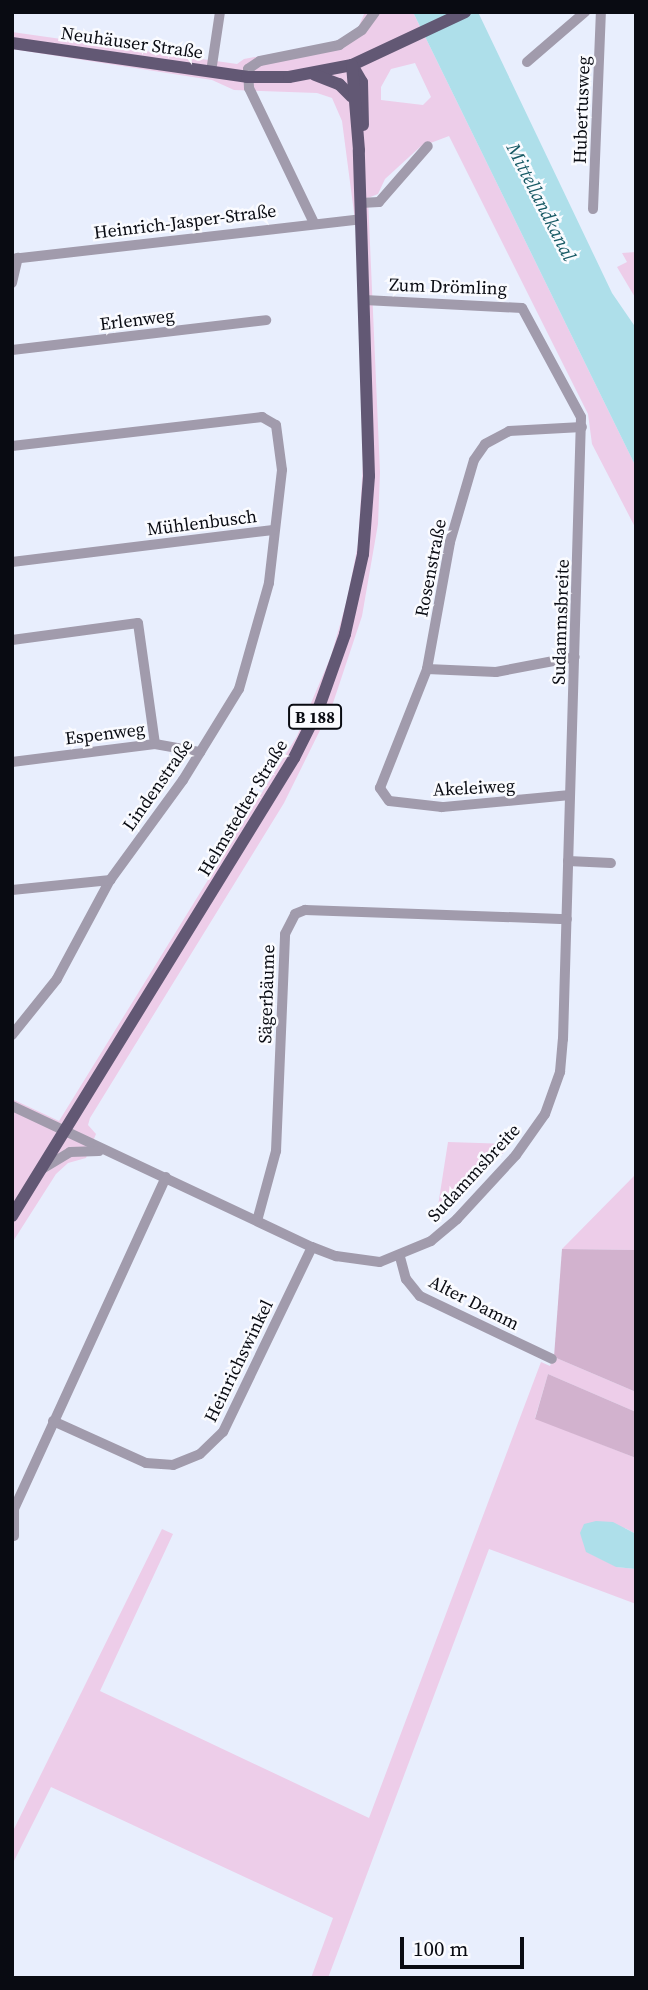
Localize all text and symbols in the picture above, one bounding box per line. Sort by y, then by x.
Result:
street label: Neuhäuser Straße [60,22,204,64]
street label: Hubertusweg [569,56,595,164]
water label: Mittellandkanal [502,139,580,265]
street label: Heinrich-Jasper-Straße [93,200,277,244]
street label: Zum Drömling [389,274,507,300]
street label: Erlenweg [98,305,176,335]
street label: Mühlenbusch [146,506,258,540]
street label: Rosenstraße [411,517,451,619]
street label: Sudammsbreite [548,559,574,685]
road number: B 188 [287,704,343,730]
street label: Espenweg [64,718,146,750]
street label: Lindenstraße [118,735,198,835]
street label: Helmstedter Straße [194,736,292,880]
street label: Akeleiweg [433,775,515,801]
street label: Sägerbäume [254,944,280,1044]
street label: Sudammsbreite [423,1120,525,1226]
street label: Alter Damm [425,1271,523,1335]
street label: Heinrichswinkel [200,1296,278,1426]
scale bar [403,1924,527,1968]
text: 100 m [413,1934,468,1963]

